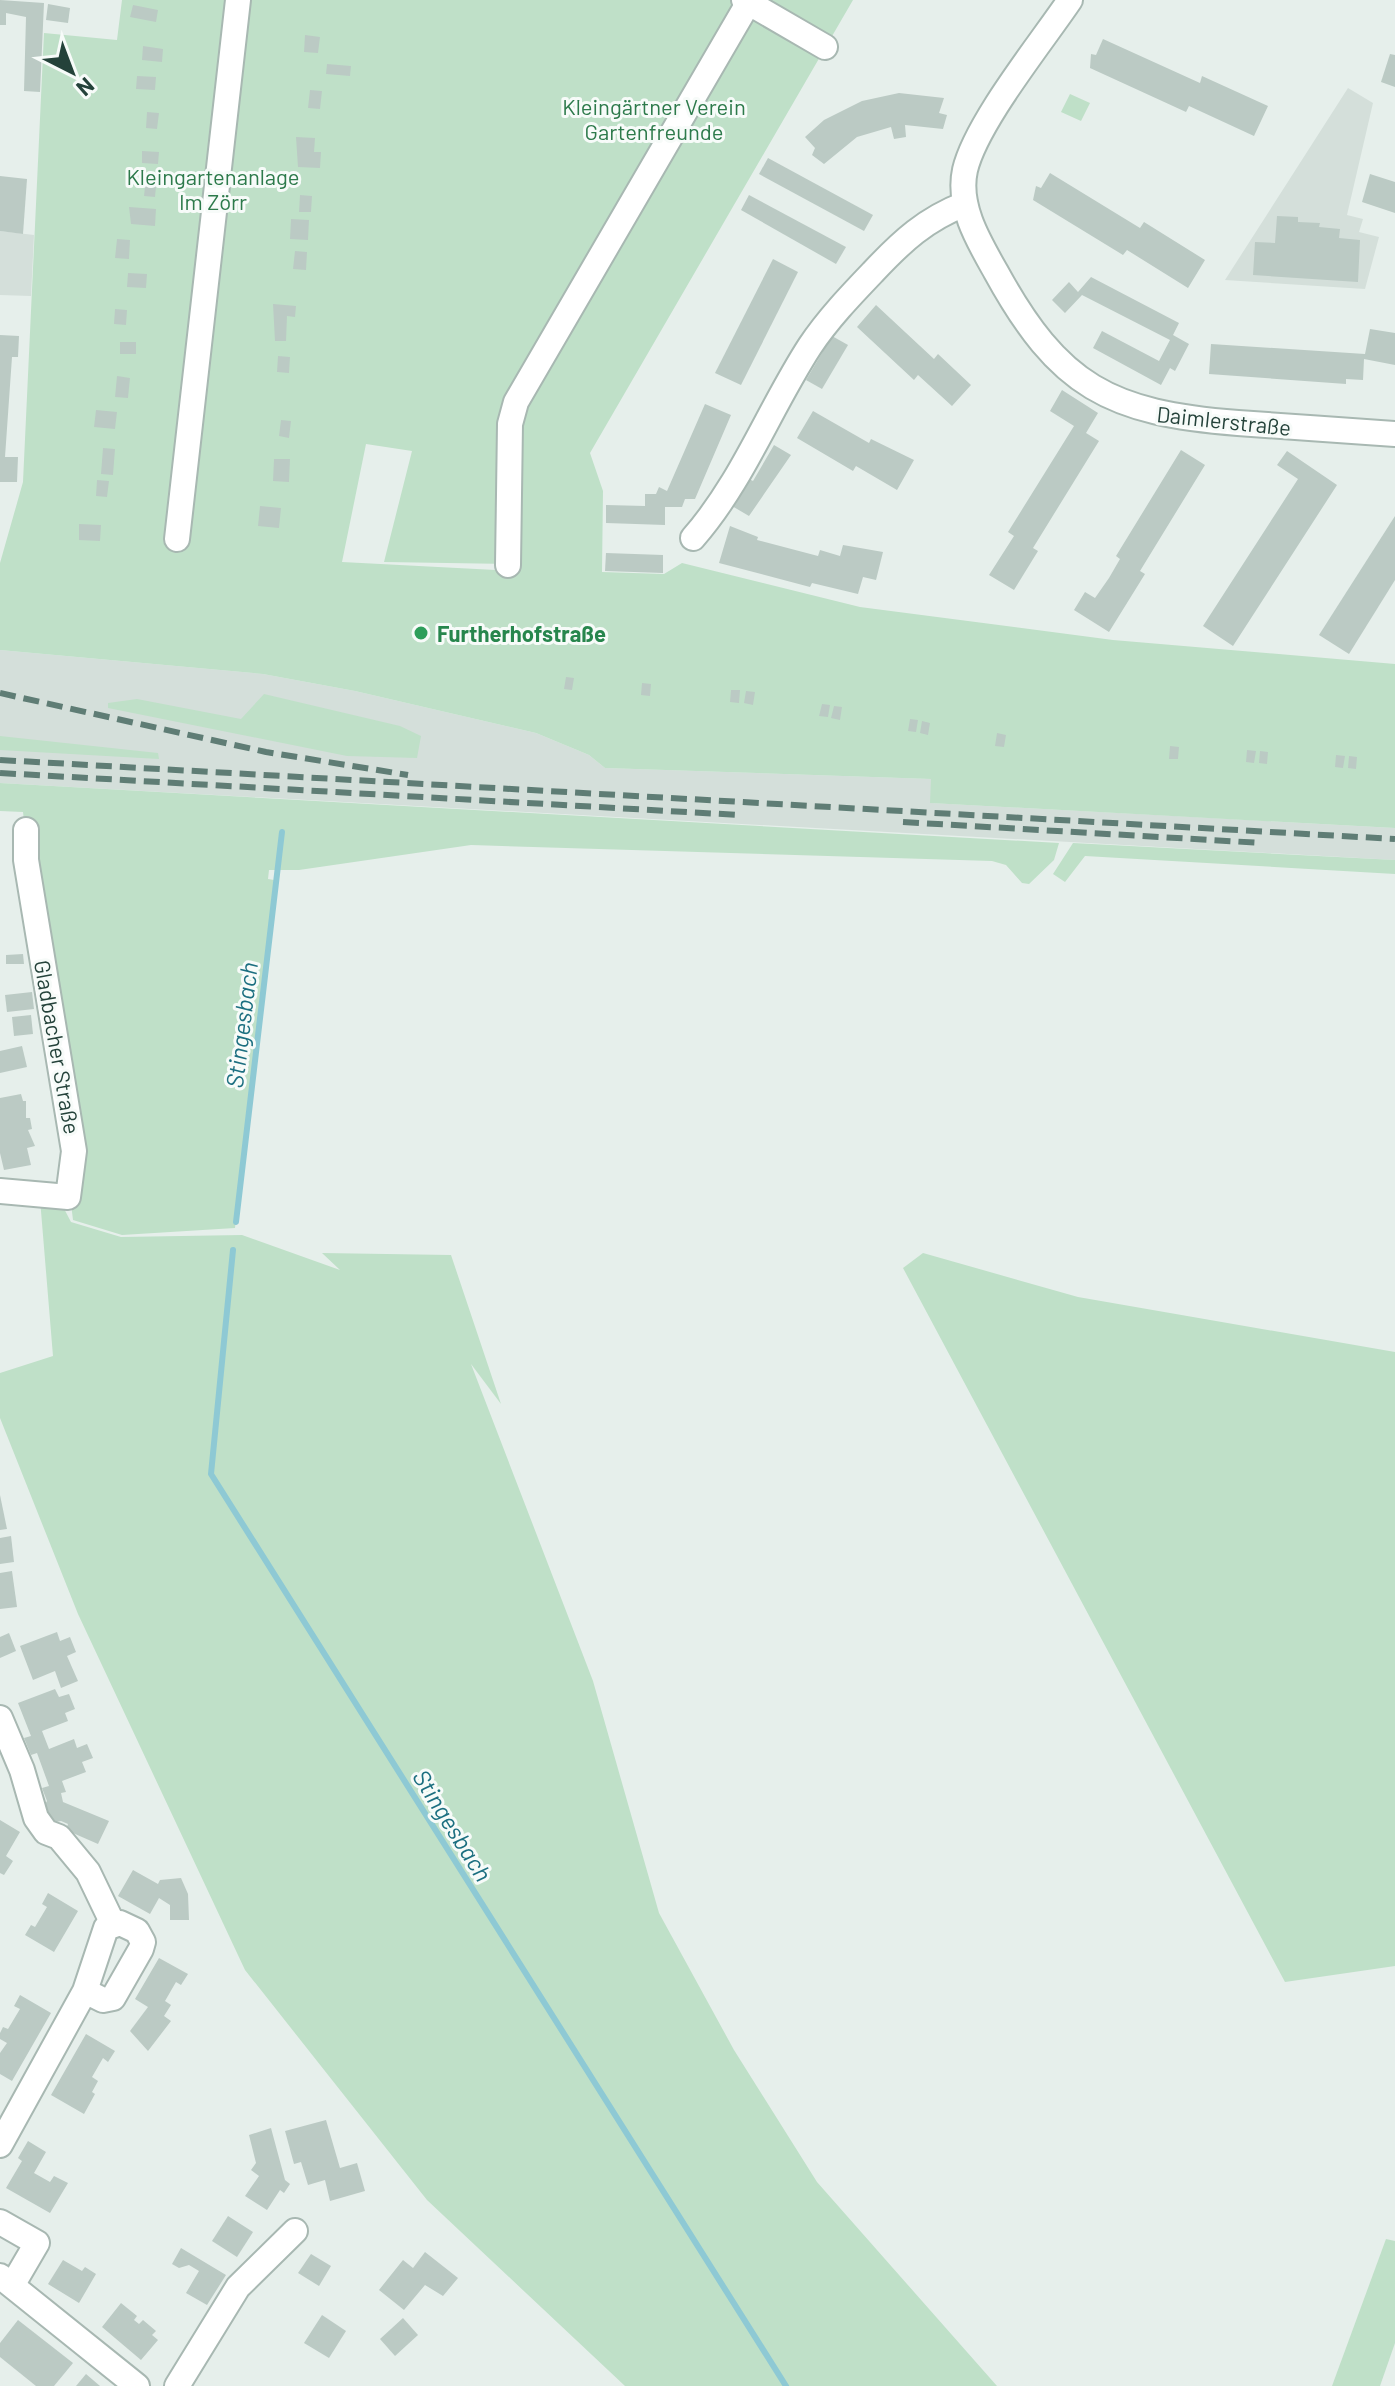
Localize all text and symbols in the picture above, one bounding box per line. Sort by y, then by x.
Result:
north arrow [32,32,112,112]
text: N [72,73,100,102]
park label: Kleingärtner Verein Gartenfreunde [562,93,746,144]
park label: Kleingartenanlage Im Zörr [126,163,300,214]
street label: Daimlerstraße [1156,400,1292,440]
place label: Furtherhofstraße [437,620,606,646]
marker: Furtherhofstraße [412,624,430,642]
street label: Gladbacher Straße [30,958,86,1136]
water label: Stingesbach [219,960,263,1090]
water label: Stingesbach [407,1764,499,1886]

